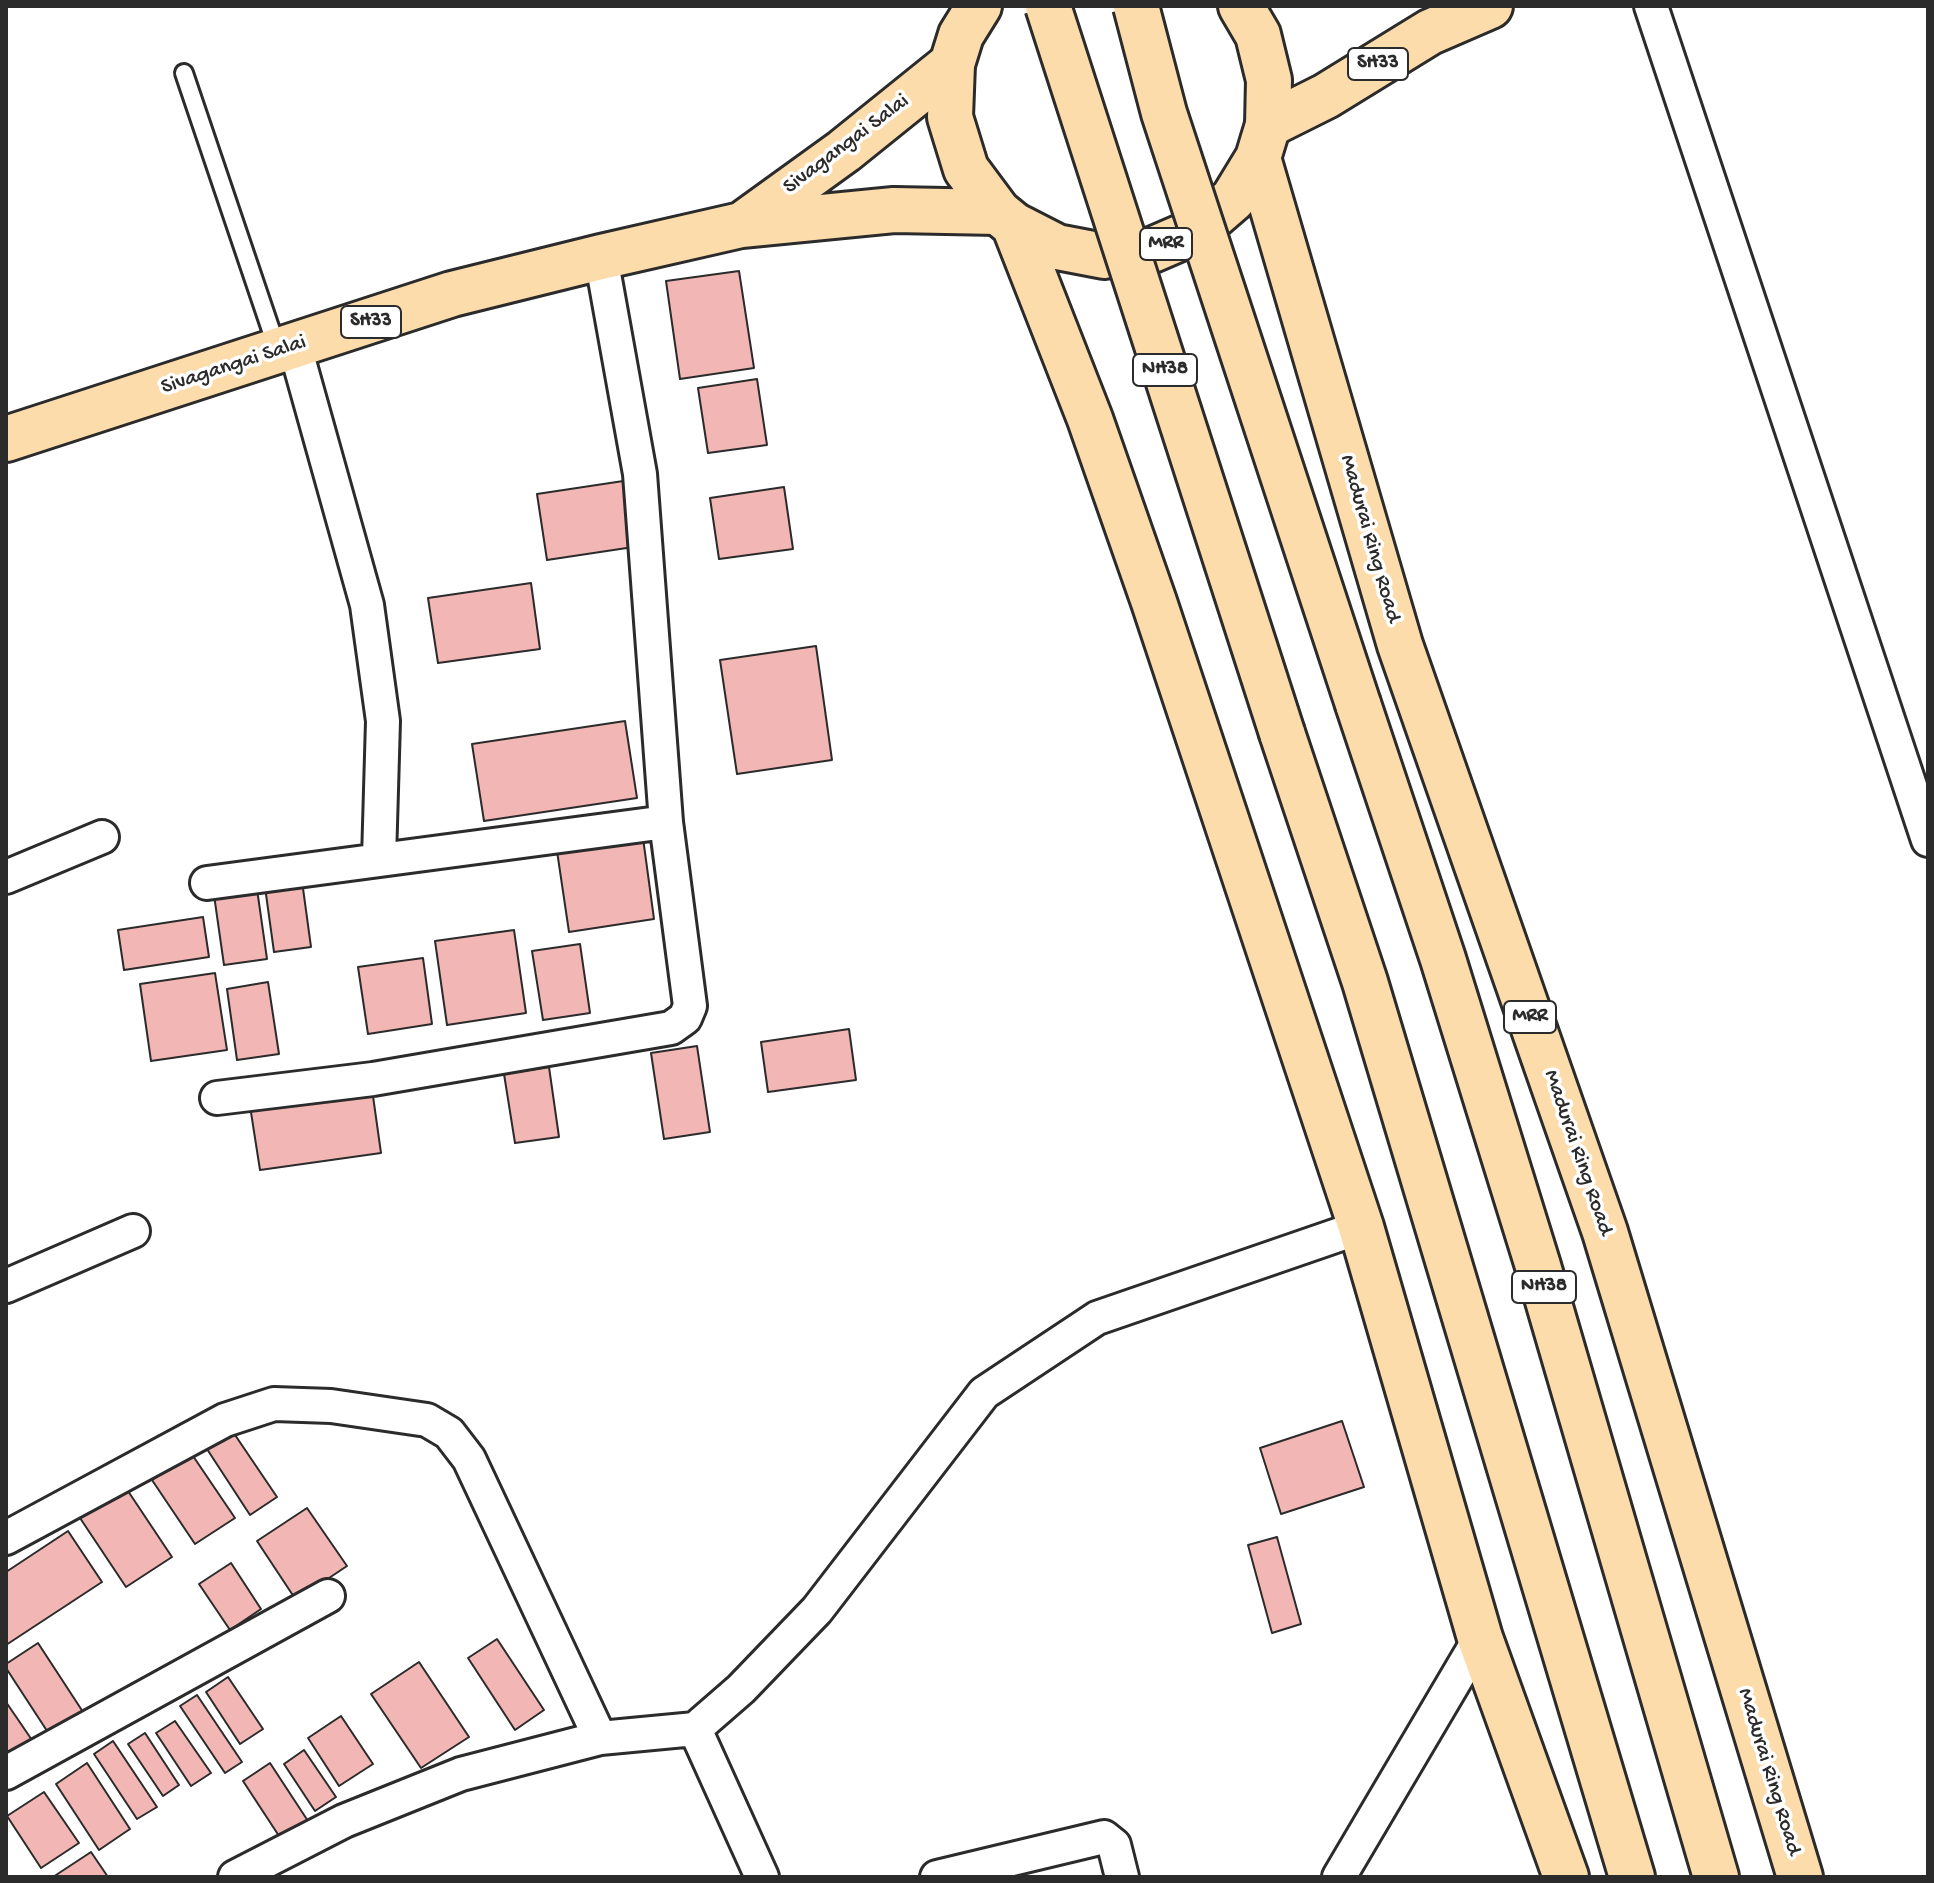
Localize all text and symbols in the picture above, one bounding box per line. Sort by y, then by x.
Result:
road number: SH33 [1348,48,1408,80]
street label: Sivagangai Salai [779,89,915,201]
road number: MRR [1140,228,1192,260]
road number: SH33 [341,306,401,338]
street label: Sivagangai Salai [158,330,310,402]
road number: NH38 [1133,354,1197,386]
street label: Madurai Ring Road [1332,452,1406,626]
road number: MRR [1504,1001,1556,1033]
street label: Madurai Ring Road [1536,1067,1618,1239]
road number: NH38 [1512,1271,1576,1303]
street label: Madurai Ring Road [1730,1685,1806,1859]

